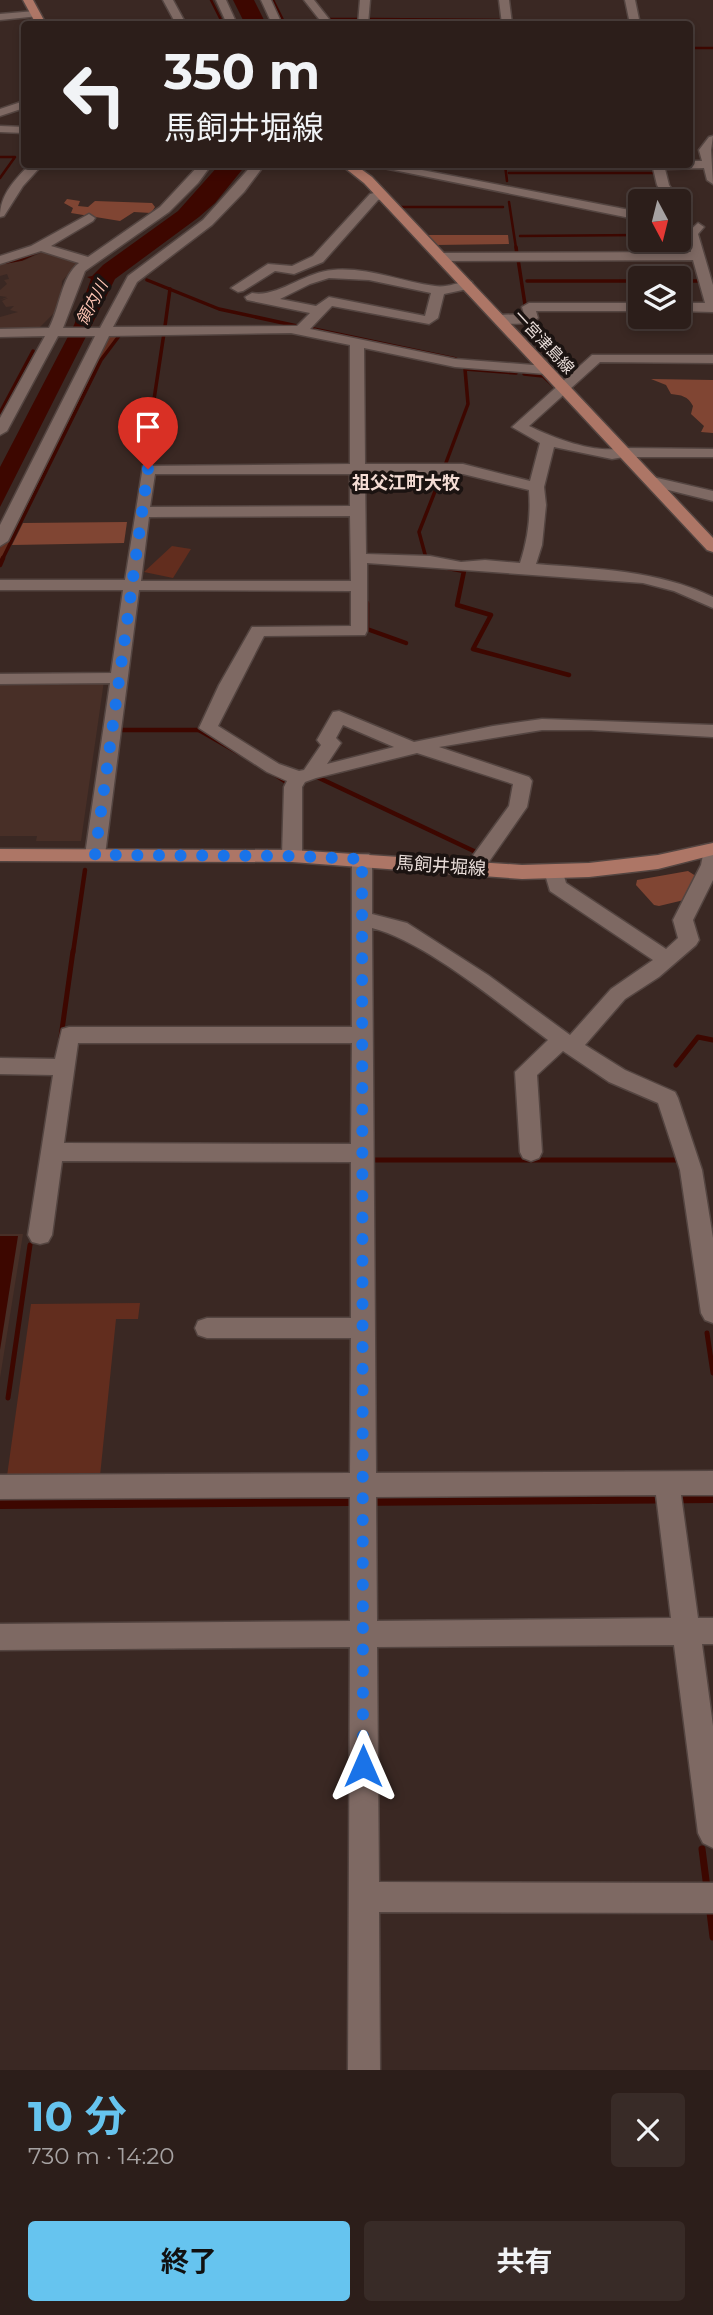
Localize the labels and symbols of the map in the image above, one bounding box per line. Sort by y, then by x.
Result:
north arrow [628,189,691,252]
water label: 領内川 [72,276,113,329]
street label: 一宮津島線 [510,306,578,378]
pin [118,397,178,469]
district label: 祖父江町大牧 [352,472,460,494]
street label: 馬飼井堀線 [395,852,487,880]
position arrow [326,1729,400,1803]

